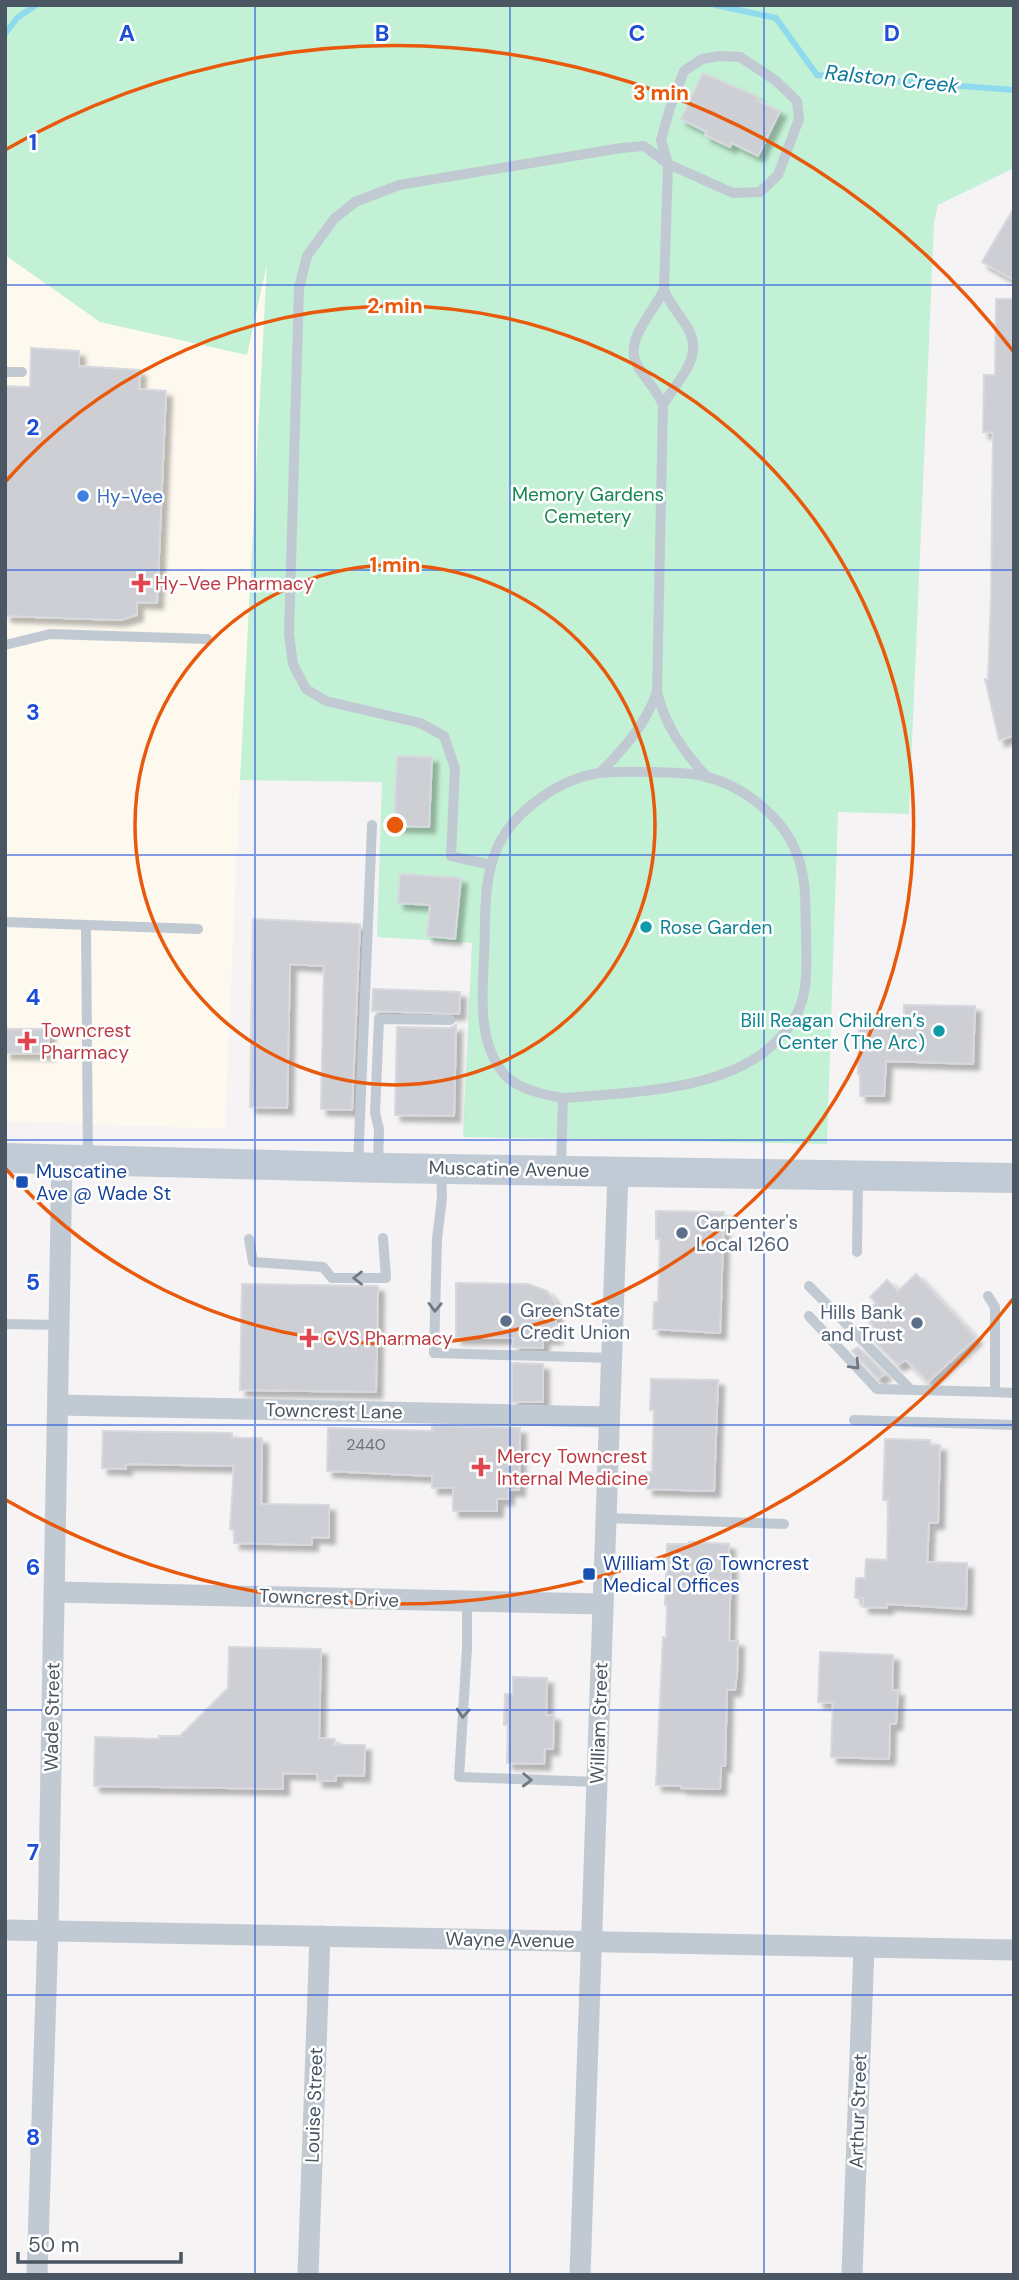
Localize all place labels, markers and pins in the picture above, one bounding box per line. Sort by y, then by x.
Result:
place label: Hy-Vee [97,484,163,509]
marker: Hy-Vee [75,488,91,504]
place label: Hy-Vee Pharmacy [155,571,315,596]
marker: Hy-Vee Pharmacy [133,575,149,591]
centre of rings [383,813,407,837]
place label: Rose Garden [660,915,772,940]
marker: Rose Garden [638,919,654,935]
place label: Bill Reagan Children’s Center (The Arc) [740,1008,925,1055]
place label: Towncrest Pharmacy [41,1018,131,1065]
marker: Bill Reagan Children’s Center (The Arc) [931,1023,947,1039]
marker: Towncrest Pharmacy [19,1033,35,1049]
place label: Muscatine Ave @ Wade St [36,1159,171,1206]
marker: Muscatine Ave @ Wade St [14,1174,30,1190]
place label: Carpenter's Local 1260 [696,1210,798,1257]
marker: Carpenter's Local 1260 [674,1225,690,1241]
place label: GreenState Credit Union [520,1298,630,1345]
place label: Hills Bank and Trust [820,1300,903,1347]
marker: GreenState Credit Union [498,1313,514,1329]
marker: Hills Bank and Trust [909,1315,925,1331]
place label: CVS Pharmacy [323,1326,453,1351]
marker: CVS Pharmacy [301,1330,317,1346]
place label: Mercy Towncrest Internal Medicine [497,1444,648,1491]
marker: Mercy Towncrest Internal Medicine [471,1457,491,1477]
place label: William St @ Towncrest Medical Offices [603,1551,809,1598]
marker: William St @ Towncrest Medical Offices [581,1566,597,1582]

